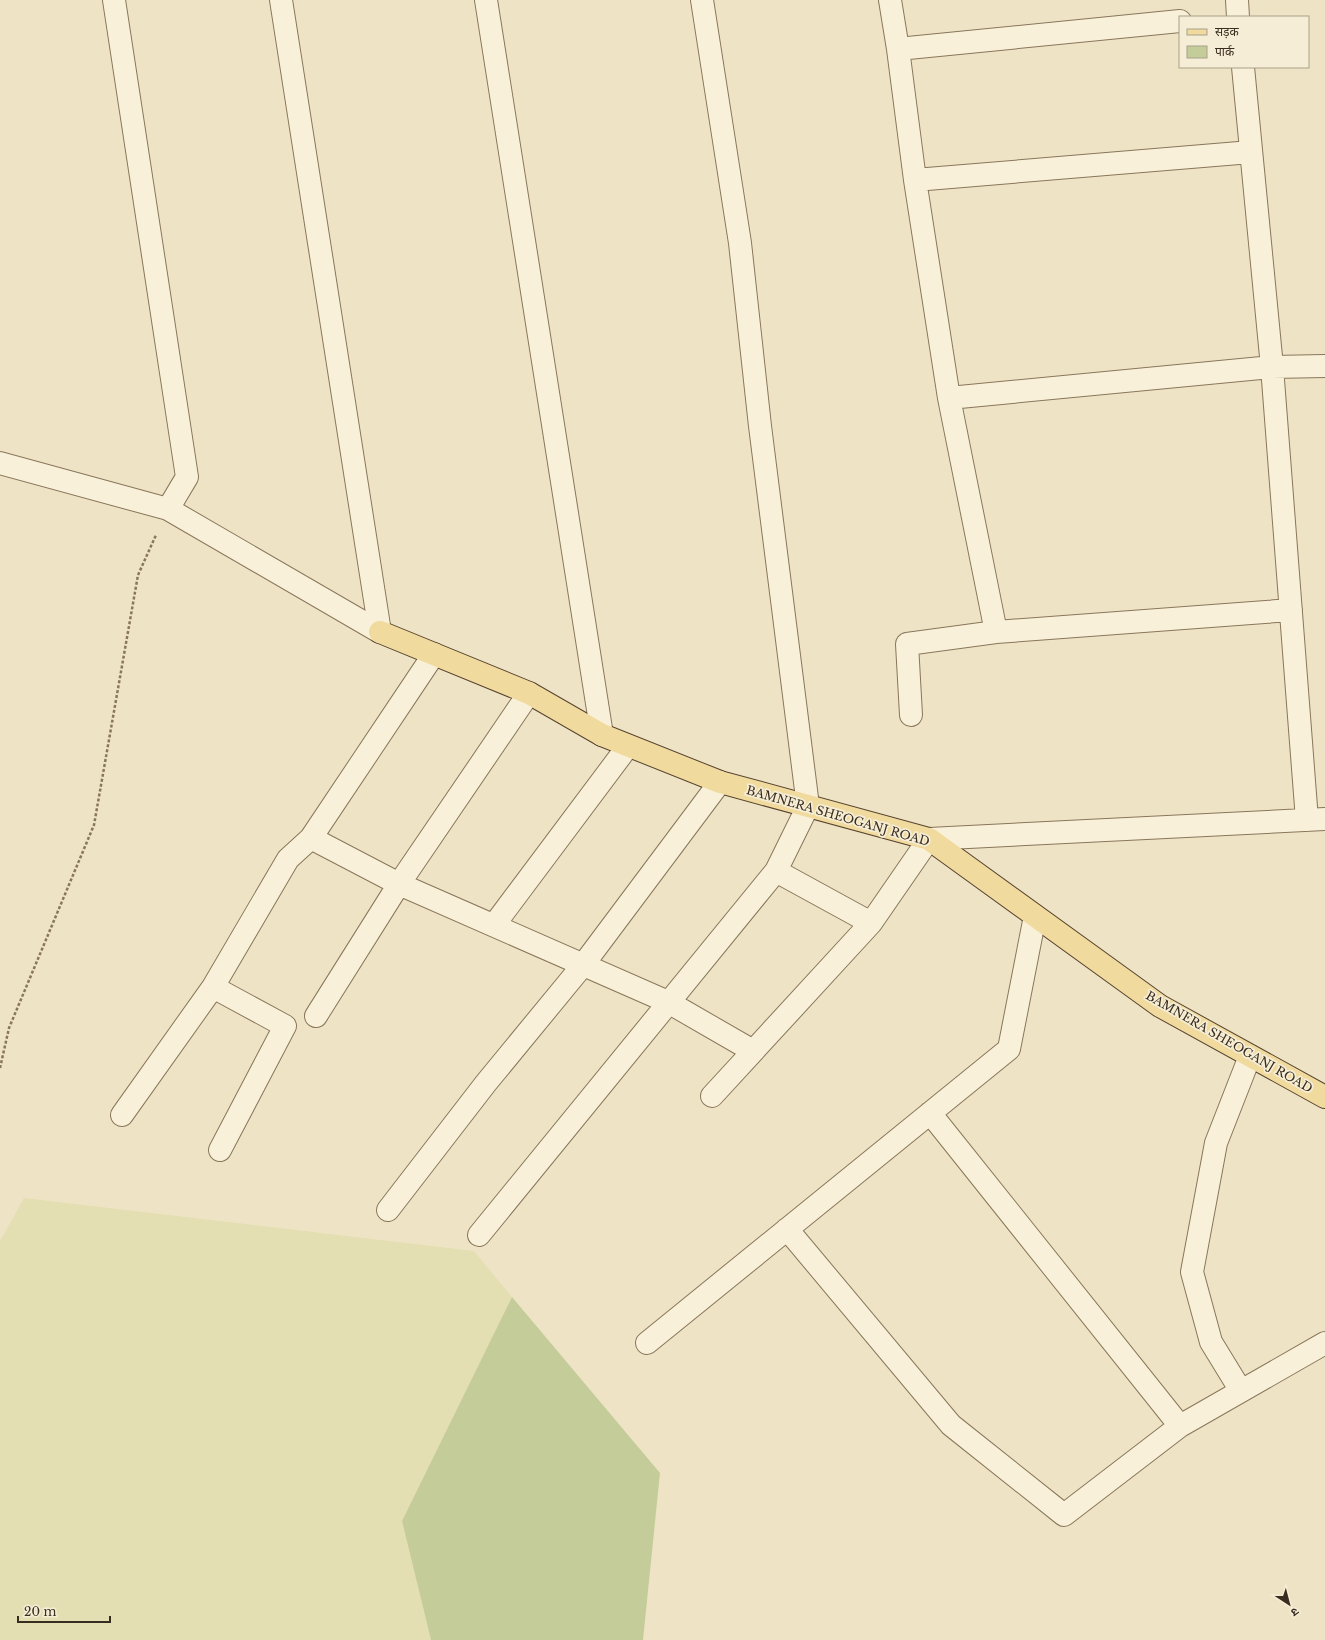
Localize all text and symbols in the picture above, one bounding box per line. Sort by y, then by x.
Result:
legend [1179,16,1309,68]
text: सड़क [1215,24,1240,39]
text: पार्क [1215,44,1235,59]
street label: BAMNERA SHEOGANJ ROAD [745,782,932,849]
street label: BAMNERA SHEOGANJ ROAD [1143,988,1315,1096]
north arrow [1269,1584,1309,1624]
scale bar [18,1598,110,1624]
text: 20 m [24,1604,56,1619]
text: उ [1288,1605,1302,1620]

